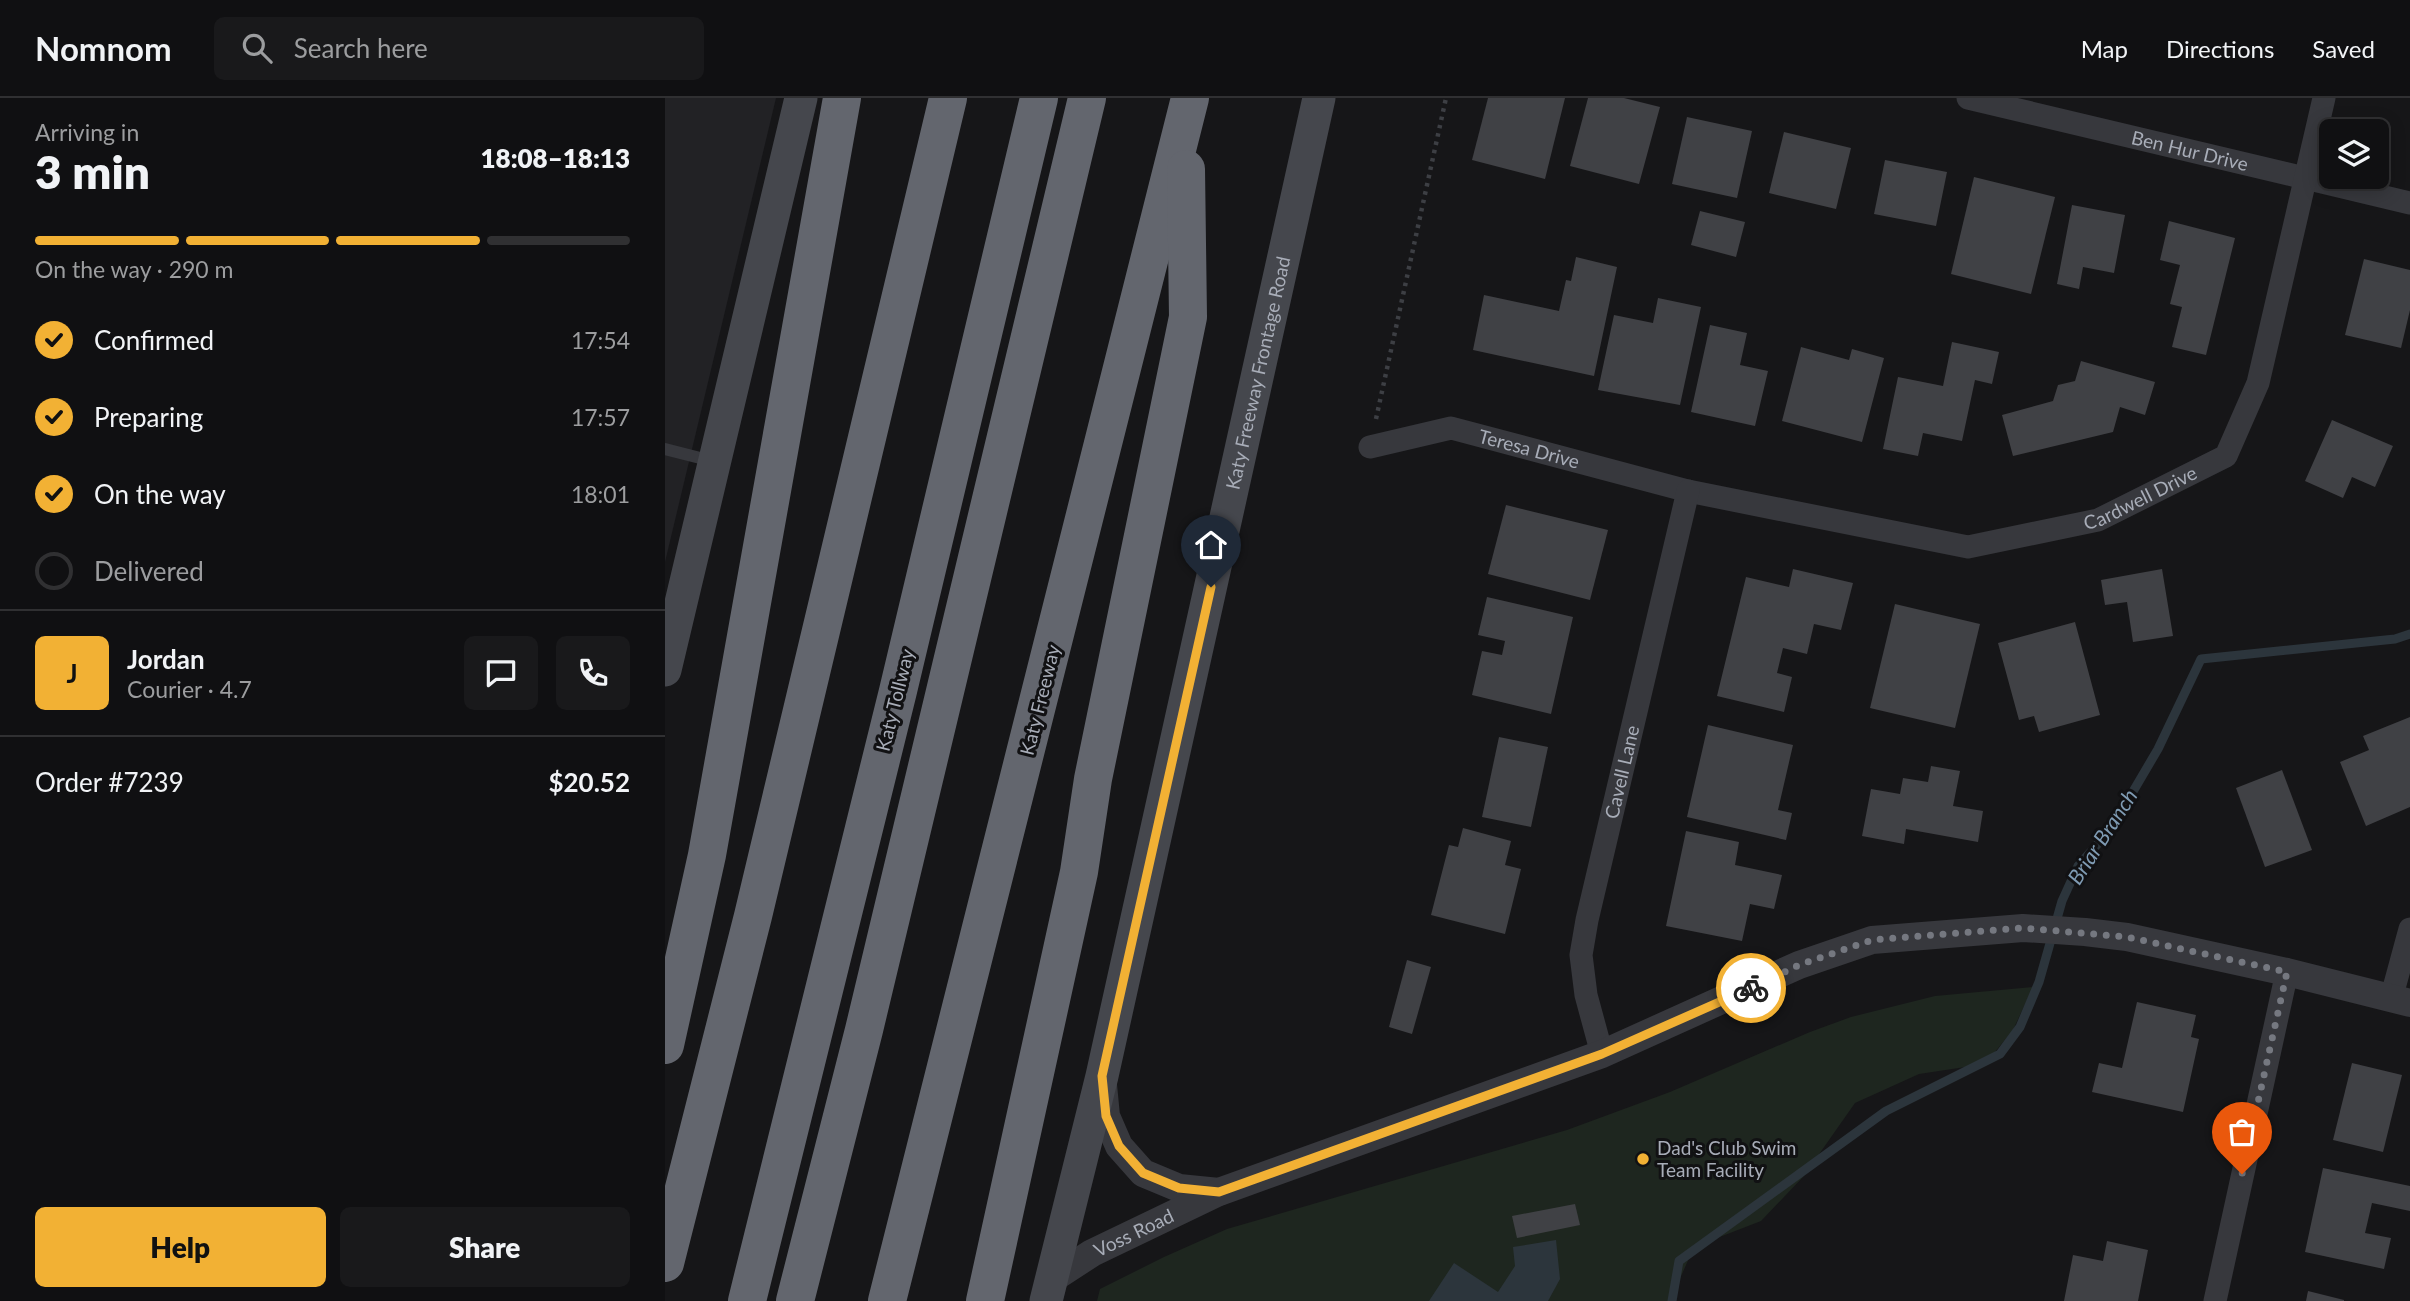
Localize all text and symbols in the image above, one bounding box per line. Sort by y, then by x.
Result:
search box [214,17,704,80]
text: Nomnom [35,28,172,68]
icon: search [238,29,276,67]
text: Search here [294,32,428,64]
text: Map [2081,34,2128,63]
text: Directions [2166,34,2274,63]
text: Saved [2312,34,2375,63]
text: Arriving in [35,118,139,146]
map controls [2319,119,2389,189]
button: layers [2319,119,2389,189]
street label: Ben Hur Drive [2129,125,2251,175]
text: 18:08–18:13 [480,142,630,174]
text: 3 min [35,144,150,199]
street label: Katy Freeway Frontage Road [1220,254,1295,492]
text: On the way · 290 m [35,255,234,283]
icon: check [35,321,73,359]
text: Confirmed [94,324,214,356]
text: 17:54 [571,326,630,354]
icon: check [35,398,73,436]
text: Preparing [94,401,203,433]
text: 17:57 [571,403,630,431]
street label: Teresa Drive [1476,424,1582,473]
street label: Cardwell Drive [2081,461,2200,534]
icon: check [35,475,73,513]
text: On the way [94,478,226,510]
text: 18:01 [571,480,630,508]
pin [1181,515,1241,587]
icon: home [1192,526,1230,564]
text: Delivered [94,555,204,587]
button: chat [464,636,538,710]
button: phone [556,636,630,710]
street label: Katy Freeway [1015,642,1064,758]
text: Jordan [127,643,205,675]
street label: Katy Tollway [871,646,918,753]
text: J [66,657,78,689]
text: Courier · 4.7 [127,675,252,703]
street label: Cavell Lane [1599,723,1643,821]
text: Order #7239 [35,766,184,798]
text: $20.52 [548,766,630,798]
water label: Briar Branch [2062,784,2142,888]
courier [1716,953,1786,1023]
icon: bike [1732,969,1770,1007]
pin [2212,1102,2272,1174]
icon: bag [2223,1113,2261,1151]
place label: Dad's Club Swim Team Facility [1657,1136,1796,1181]
marker: Dad's Club Swim Team Facility [1635,1151,1651,1167]
street label: Voss Road [1090,1204,1177,1261]
button: Help [35,1207,326,1287]
button: Share [340,1207,630,1287]

